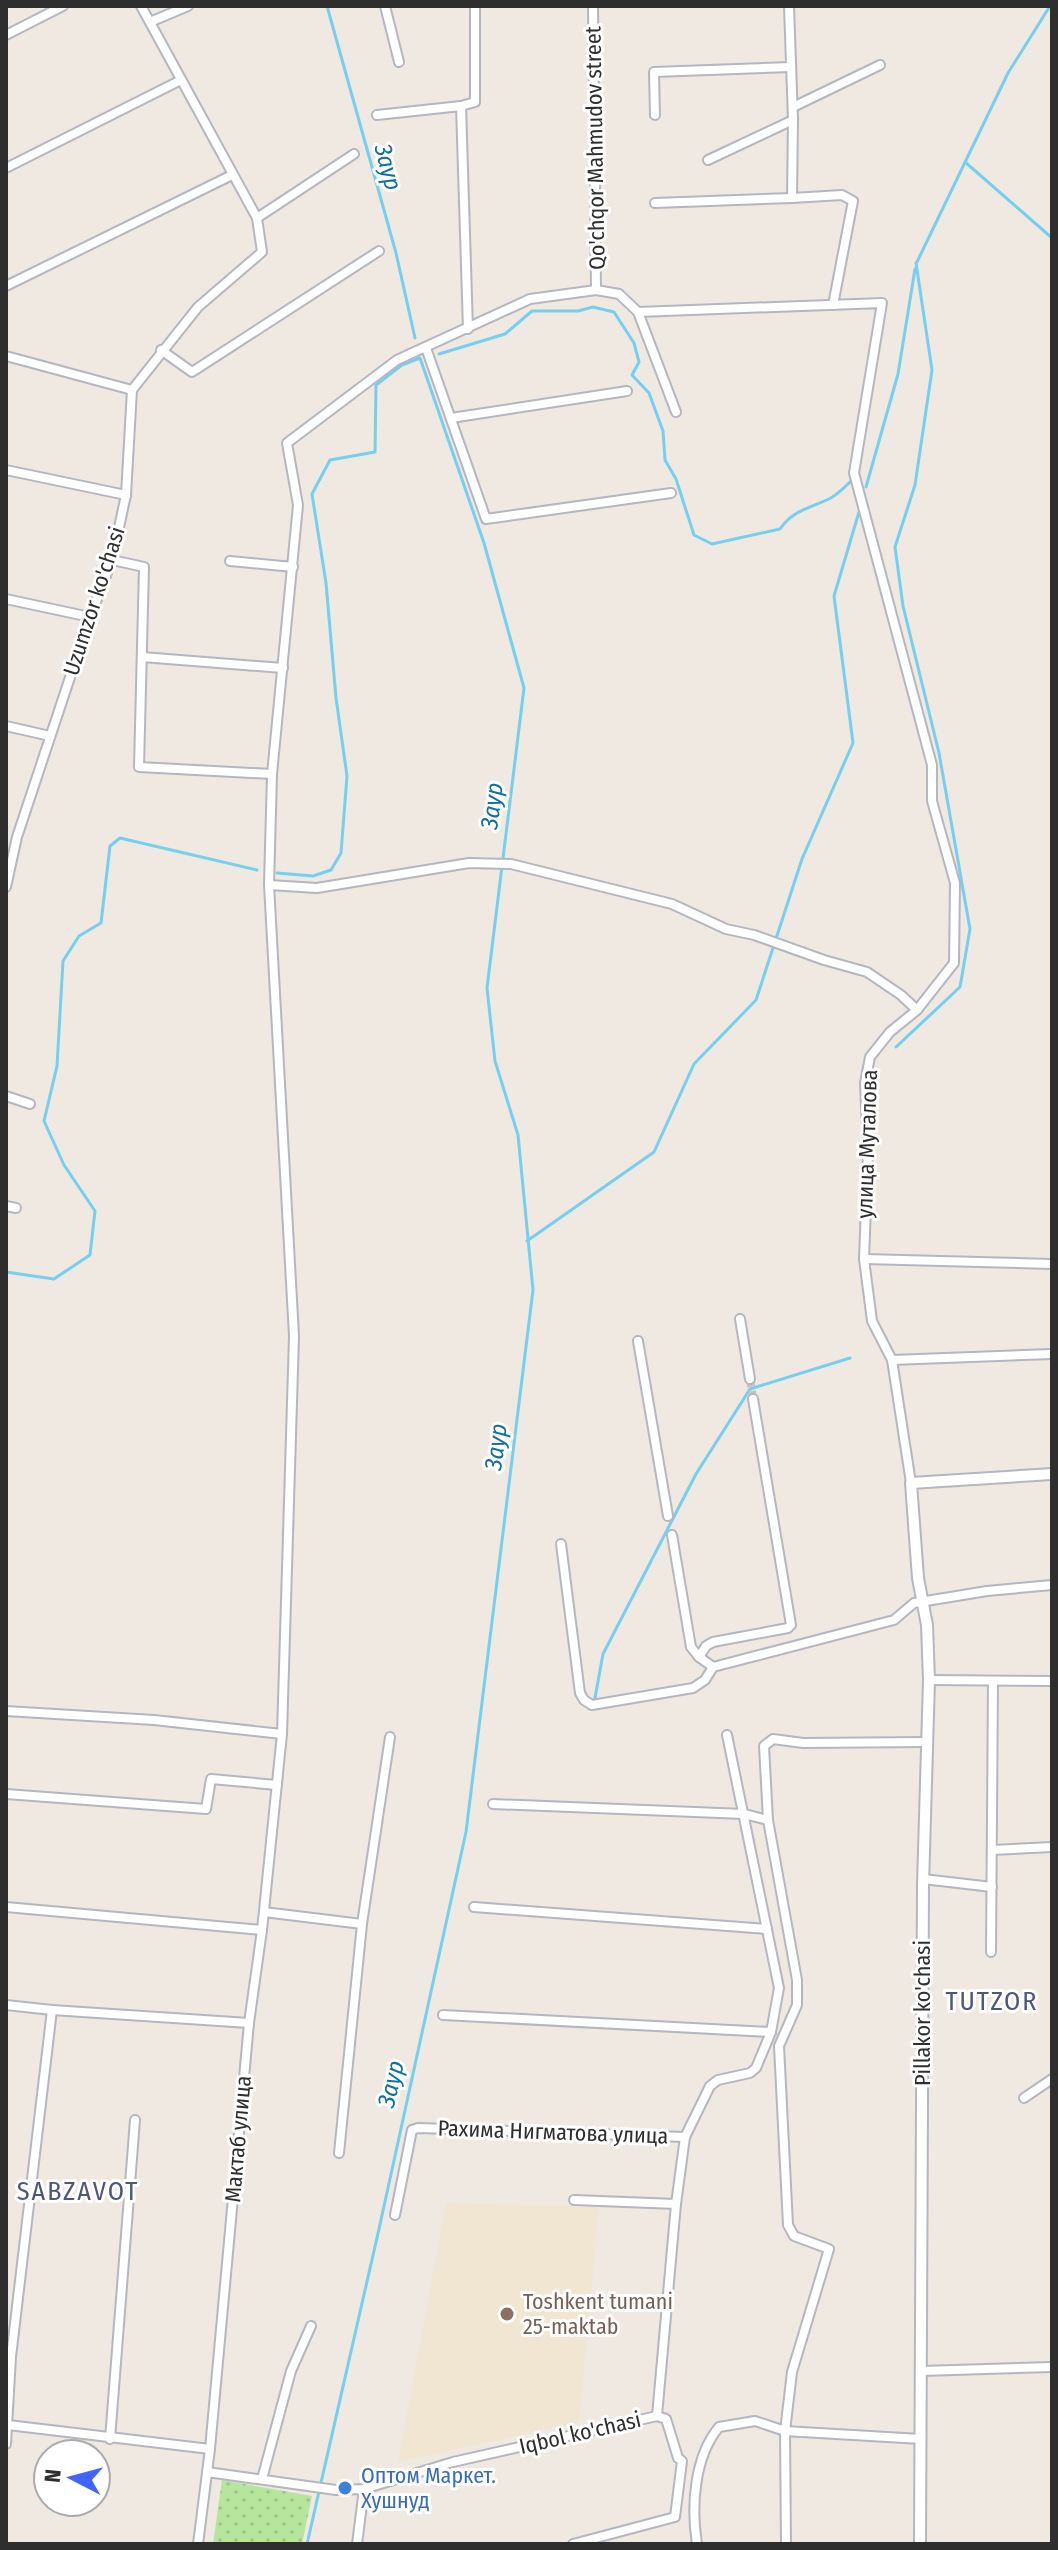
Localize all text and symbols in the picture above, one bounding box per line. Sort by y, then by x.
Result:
street label: Qo'chqor Mahmudov street [579,25,611,270]
water label: Заур [368,140,408,193]
street label: Uzumzor ko'chasi [57,523,131,679]
water label: Заур [475,781,509,832]
street label: улица Муталова [851,1069,883,1219]
water label: Заур [479,1422,513,1473]
street label: Pillakor ko'chasi [909,1940,936,2086]
district label: TUTZOR [945,1986,1039,2017]
water label: Заур [372,2058,410,2111]
street label: Мактаб улица [219,2074,257,2204]
street label: Рахима Нигматова улица [437,2114,669,2150]
district label: SABZAVOT [17,2176,139,2207]
place label: Toshkent tumani 25-maktab [523,2288,673,2340]
marker: Toshkent tumani 25-maktab [498,2305,516,2323]
street label: Iqbol ko'chasi [517,2406,643,2460]
north arrow [32,2438,112,2518]
place label: Оптом Маркет. Хушнуд [361,2462,496,2514]
text: N [38,2468,67,2484]
marker: Оптом Маркет. Хушнуд [336,2479,354,2497]

